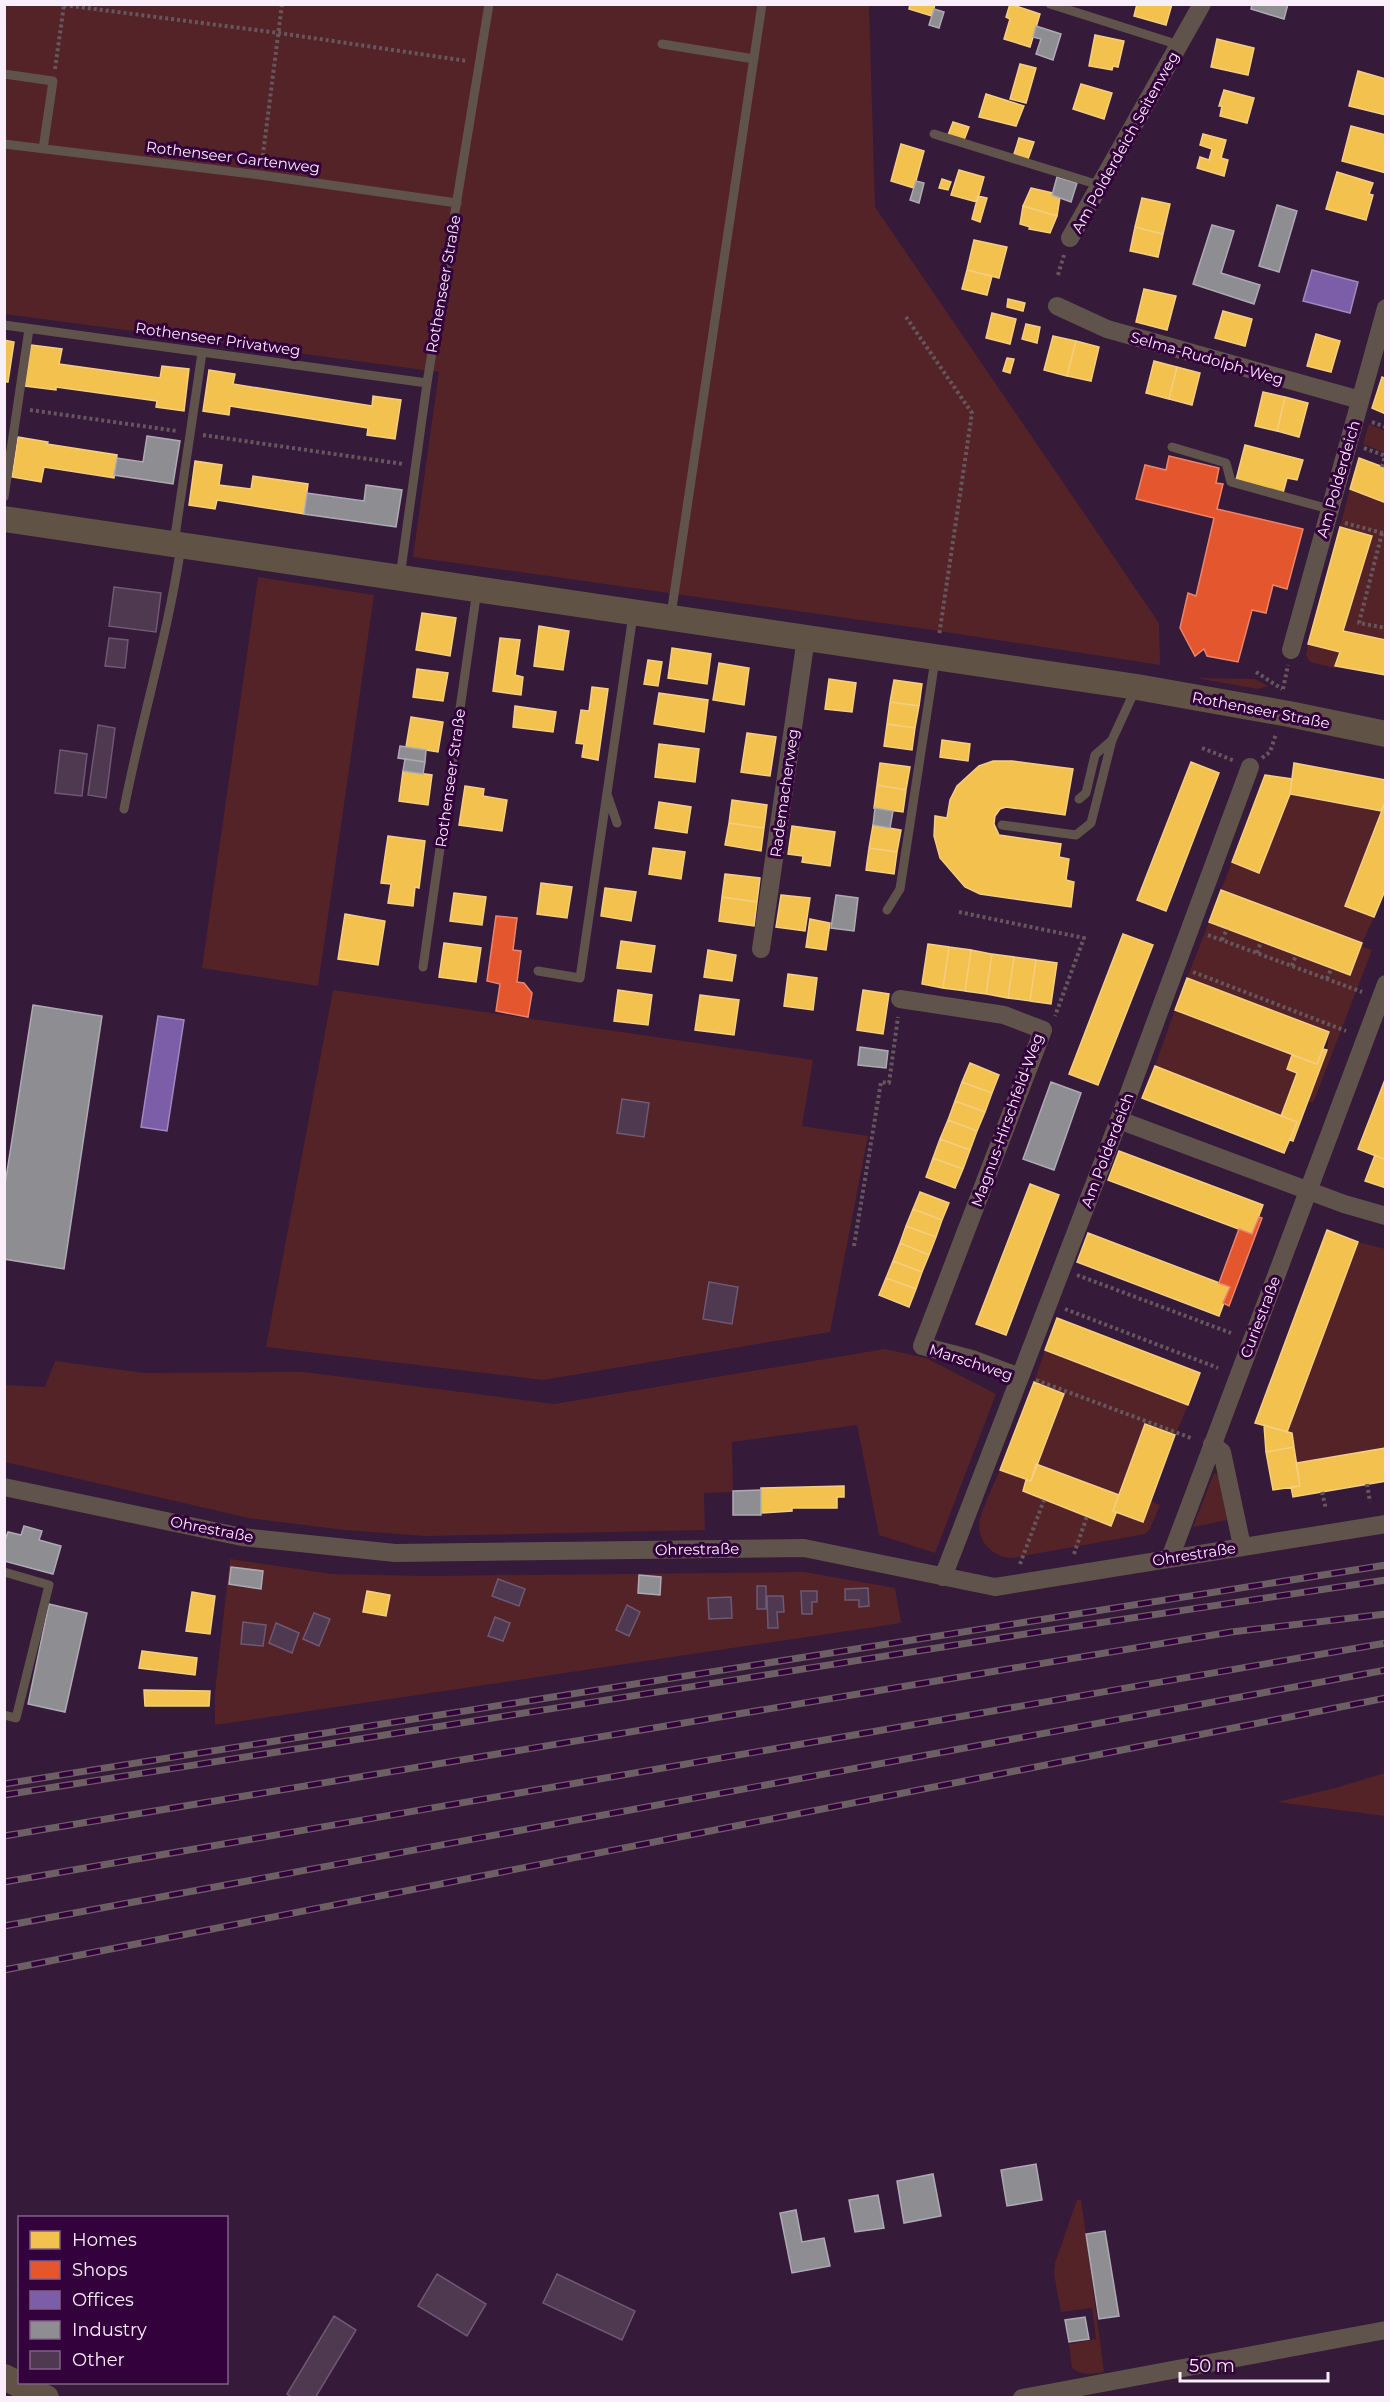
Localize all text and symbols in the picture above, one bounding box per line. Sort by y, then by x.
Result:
street label: Am Polderdeich Seitenweg [1067,48,1183,236]
street label: Rothenseer Gartenweg [145,137,321,177]
street label: Rothenseer Straße [422,214,464,354]
street label: Rothenseer Privatweg [134,318,302,360]
street label: Selma-Rudolph-Weg [1128,327,1286,389]
street label: Am Polderdeich [1312,418,1364,540]
street label: Rothenseer Straße [1191,687,1331,733]
street label: Rothenseer Straße [431,707,469,849]
street label: Rademacherweg [766,727,802,859]
street label: Magnus-Hirschfeld-Weg [967,1031,1047,1209]
street label: Am Polderdeich [1076,1090,1138,1210]
street label: Curiestraße [1236,1273,1284,1361]
street label: Marschweg [927,1340,1015,1384]
street label: Ohrestraße [169,1512,255,1546]
street label: Ohrestraße [1151,1538,1237,1570]
street label: Ohrestraße [655,1539,739,1559]
legend [18,2216,228,2384]
text: Homes [72,2229,137,2251]
text: Shops [72,2259,128,2281]
text: Offices [72,2289,134,2311]
text: Industry [72,2319,147,2341]
scale bar [1180,2345,1328,2383]
text: Other [72,2349,125,2371]
text: 50 m [1189,2355,1235,2377]

